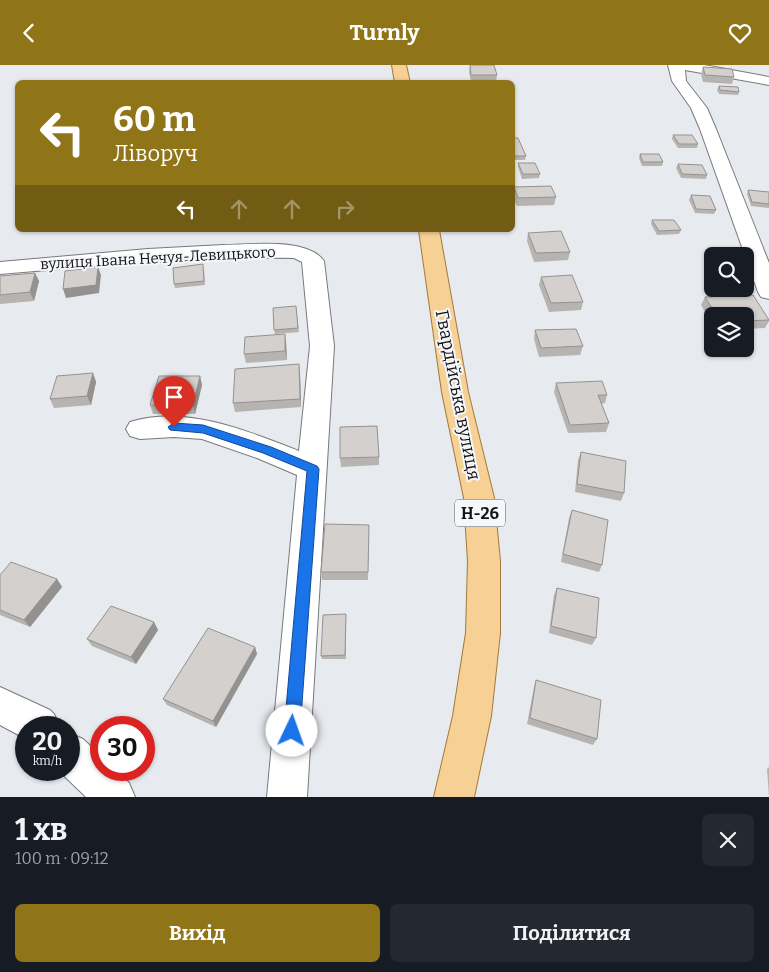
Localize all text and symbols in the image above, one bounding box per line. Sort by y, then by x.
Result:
icon: back [15,19,43,47]
text: Turnly [349,19,420,46]
icon: heart [726,19,754,47]
text: 60 m [113,98,196,140]
icon: left [30,100,95,165]
text: Ліворуч [113,140,198,167]
icon: left [172,195,200,223]
icon: ahead [225,195,253,223]
icon: ahead [278,195,306,223]
icon: right [331,195,359,223]
street label: вулиця Івана Нечуя-Левицького [40,243,276,273]
map controls [704,247,754,357]
button: search [704,247,754,297]
button: layers [704,307,754,357]
street label: Гвардійська вулиця [431,308,485,482]
pin [153,376,195,427]
icon: arrive [160,383,188,411]
road number: Н-26 [455,499,505,527]
position arrow [265,704,317,756]
speed limit sign: 30 [90,716,155,781]
text: 20 [33,727,62,757]
text: km/h [33,754,62,768]
text: 1 хв [15,812,67,848]
button: close [702,814,754,866]
text: 100 m · 09:12 [15,849,108,868]
button: Вихід [15,904,380,962]
button: Поділитися [390,904,754,962]

